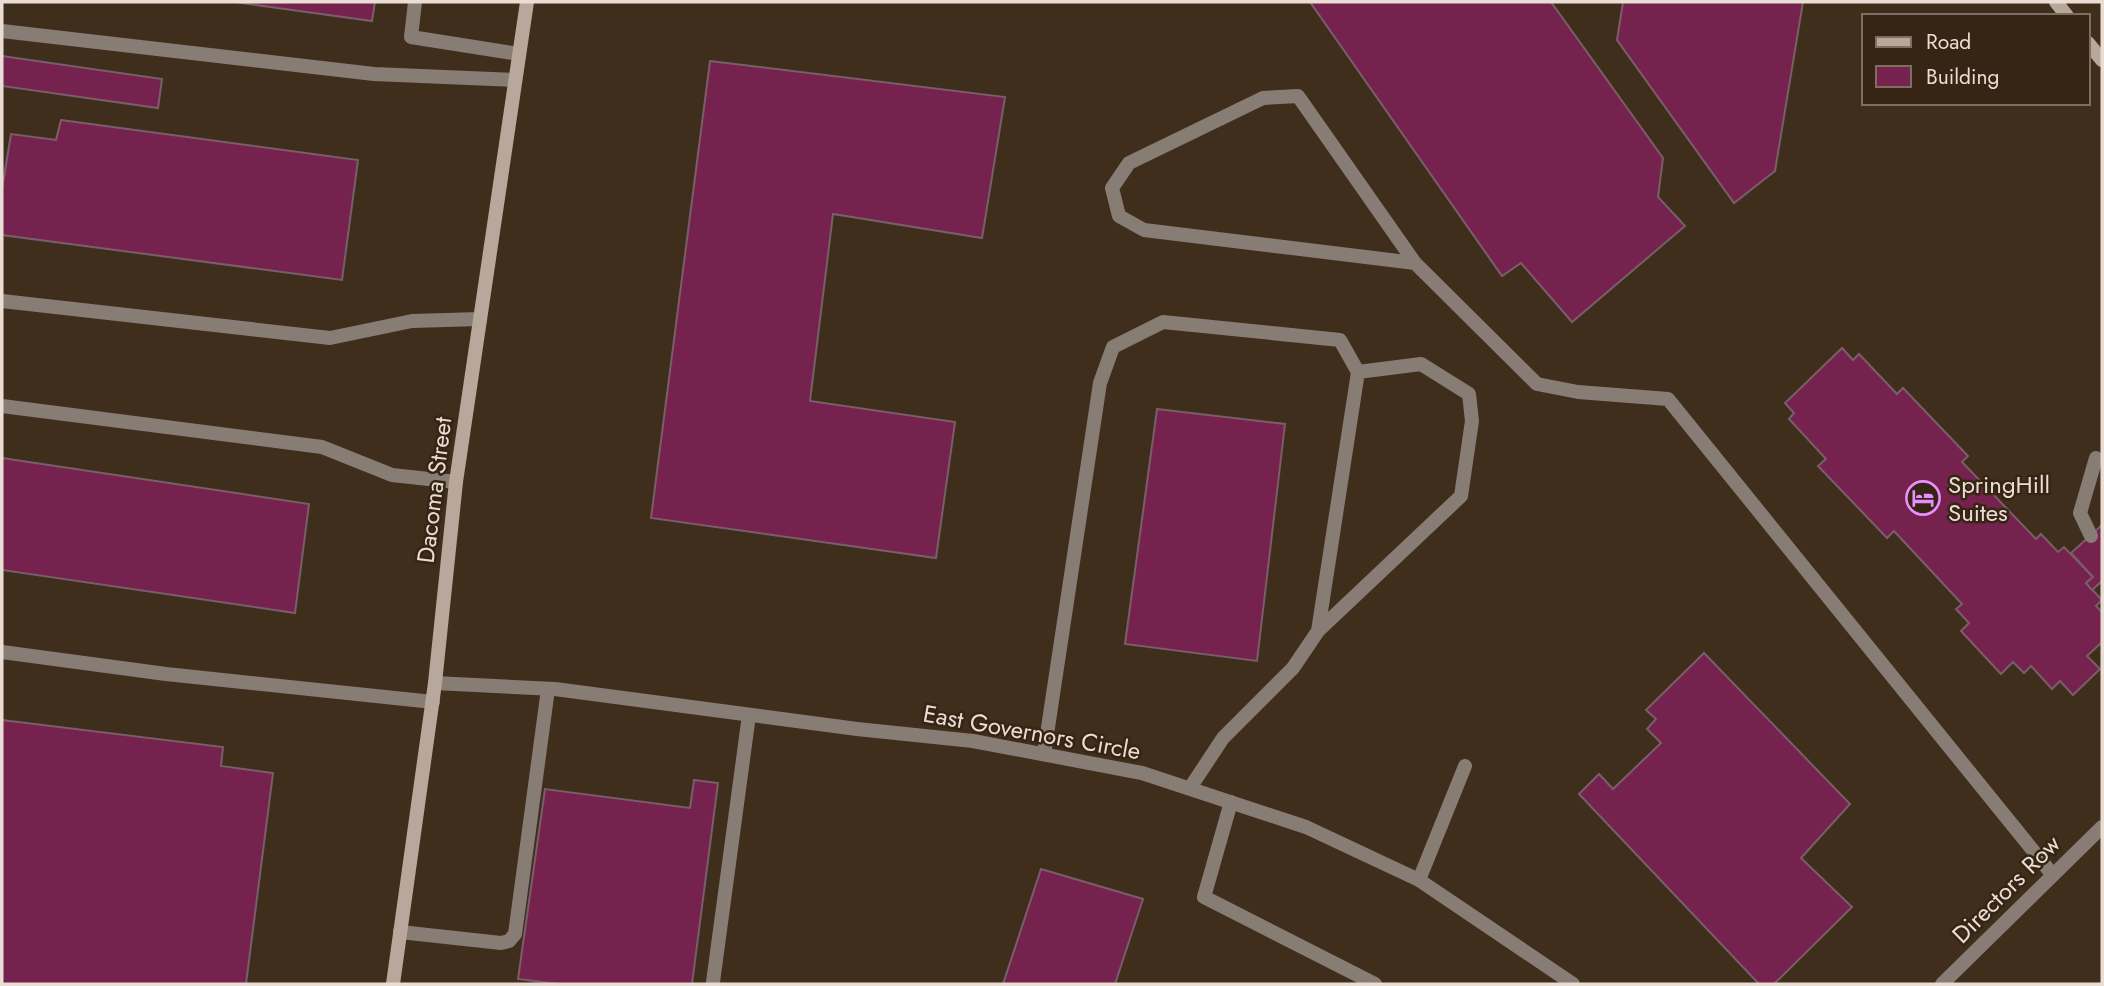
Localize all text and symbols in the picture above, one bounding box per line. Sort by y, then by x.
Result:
legend [1862,14,2090,105]
text: Road [1926,27,1971,57]
text: Building [1926,62,1999,92]
street label: Dacoma Street [408,415,460,565]
place label: SpringHill Suites [1948,467,2050,530]
hotel icon: SpringHill Suites [1904,479,1942,517]
street label: East Governors Circle [921,696,1143,768]
street label: Directors Row [1944,826,2069,951]

